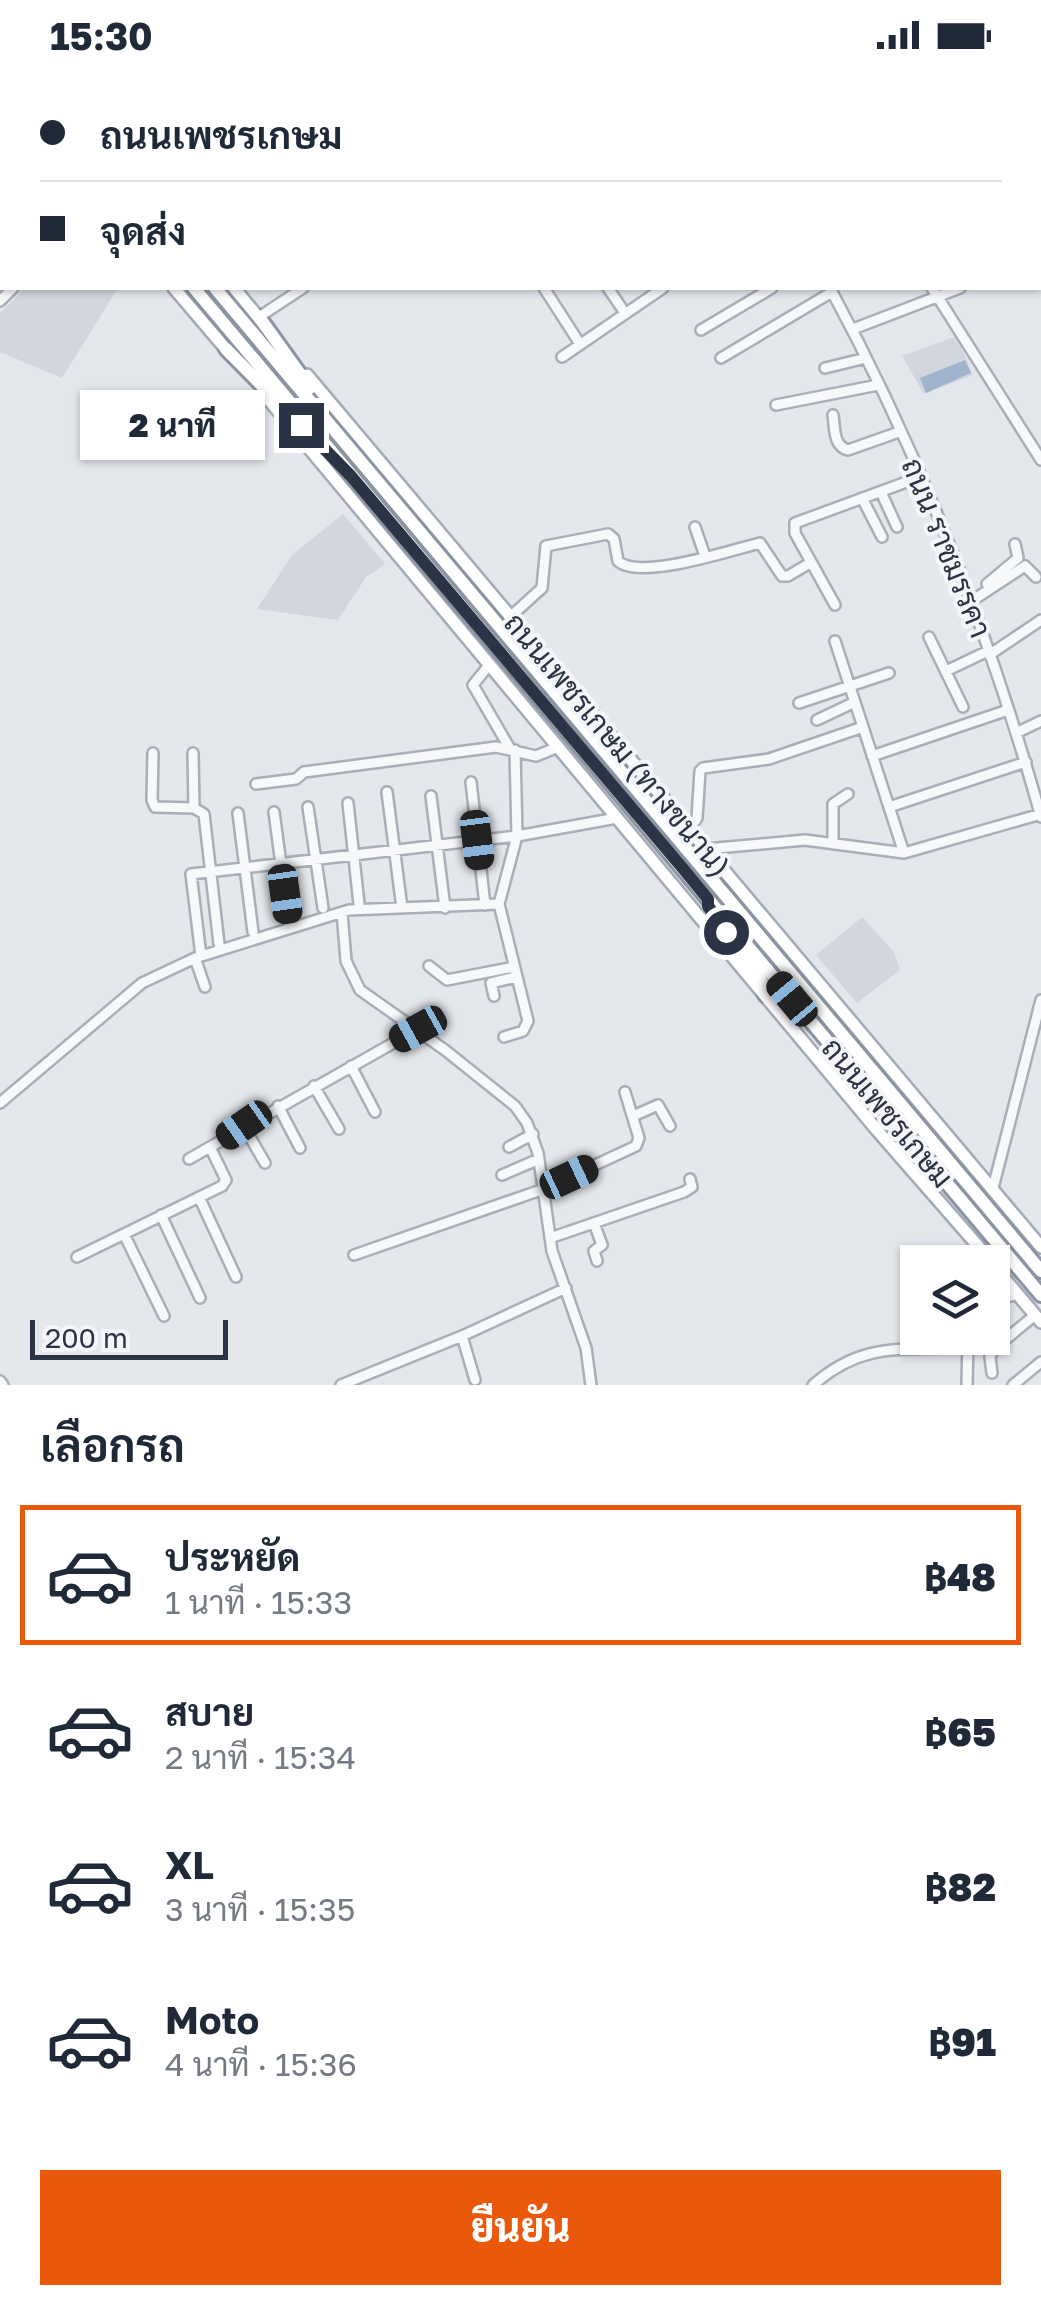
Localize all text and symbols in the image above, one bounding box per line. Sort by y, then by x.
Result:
text: 15:30 [50,13,153,58]
text: ถนนเพชรเกษม [100,112,343,157]
text: จุดส่ง [100,208,186,253]
callout: 2 นาที [81,390,266,460]
route end [279,403,324,448]
text: 2 นาที [129,406,216,444]
street label: ถนน ราชมรรคา [895,453,999,643]
street label: ถนนเพชรเกษม (ทางขนาน) [497,605,739,884]
car [458,808,496,872]
car [266,862,304,926]
route start [704,910,749,955]
car [761,966,823,1032]
car [384,1001,452,1057]
street label: ถนนเพชรเกษม [815,1030,961,1195]
car [211,1096,277,1154]
car [535,1151,603,1203]
map controls [900,1245,1010,1355]
button: layers [900,1245,1010,1355]
scale bar [30,1315,228,1360]
text: 200 m [45,1321,128,1354]
text: เลือกรถ [40,1418,185,1472]
icon: car [45,1530,135,1620]
text: ประหยัด [165,1534,300,1579]
text: ฿48 [924,1554,996,1599]
text: 1 นาที · 15:33 [165,1583,352,1621]
icon: car [45,1685,135,1775]
text: สบาย [165,1689,254,1734]
text: ฿65 [924,1709,996,1754]
text: 2 นาที · 15:34 [165,1738,356,1776]
icon: car [45,1840,135,1930]
text: XL [165,1842,214,1887]
text: ฿82 [924,1864,996,1909]
text: 3 นาที · 15:35 [165,1890,355,1928]
icon: car [45,1995,135,2085]
text: Moto [165,1997,259,2042]
text: ฿91 [928,2019,996,2064]
text: 4 นาที · 15:36 [165,2045,357,2083]
button: ยืนยัน [40,2170,1001,2285]

